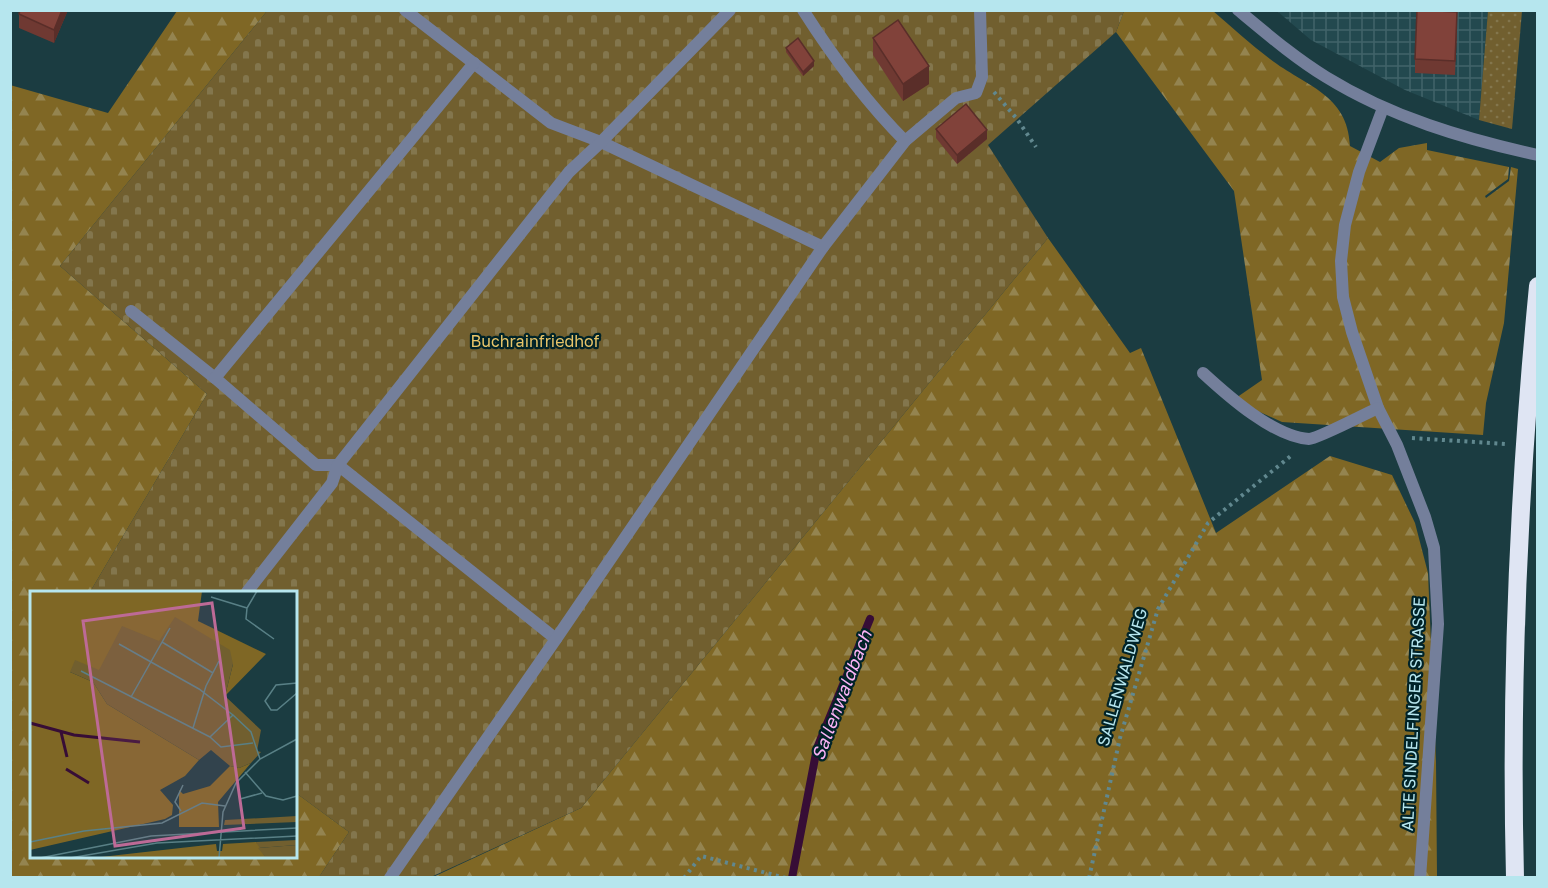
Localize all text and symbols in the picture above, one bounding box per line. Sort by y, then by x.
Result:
park label: Buchrainfriedhof [471,331,600,351]
inset map [30,591,297,858]
street label: ALTE SINDELFINGER STRASSE [1397,597,1429,831]
street label: SALLENWALDWEG [1093,606,1151,748]
water label: Sallenwaldbach [806,626,876,763]

